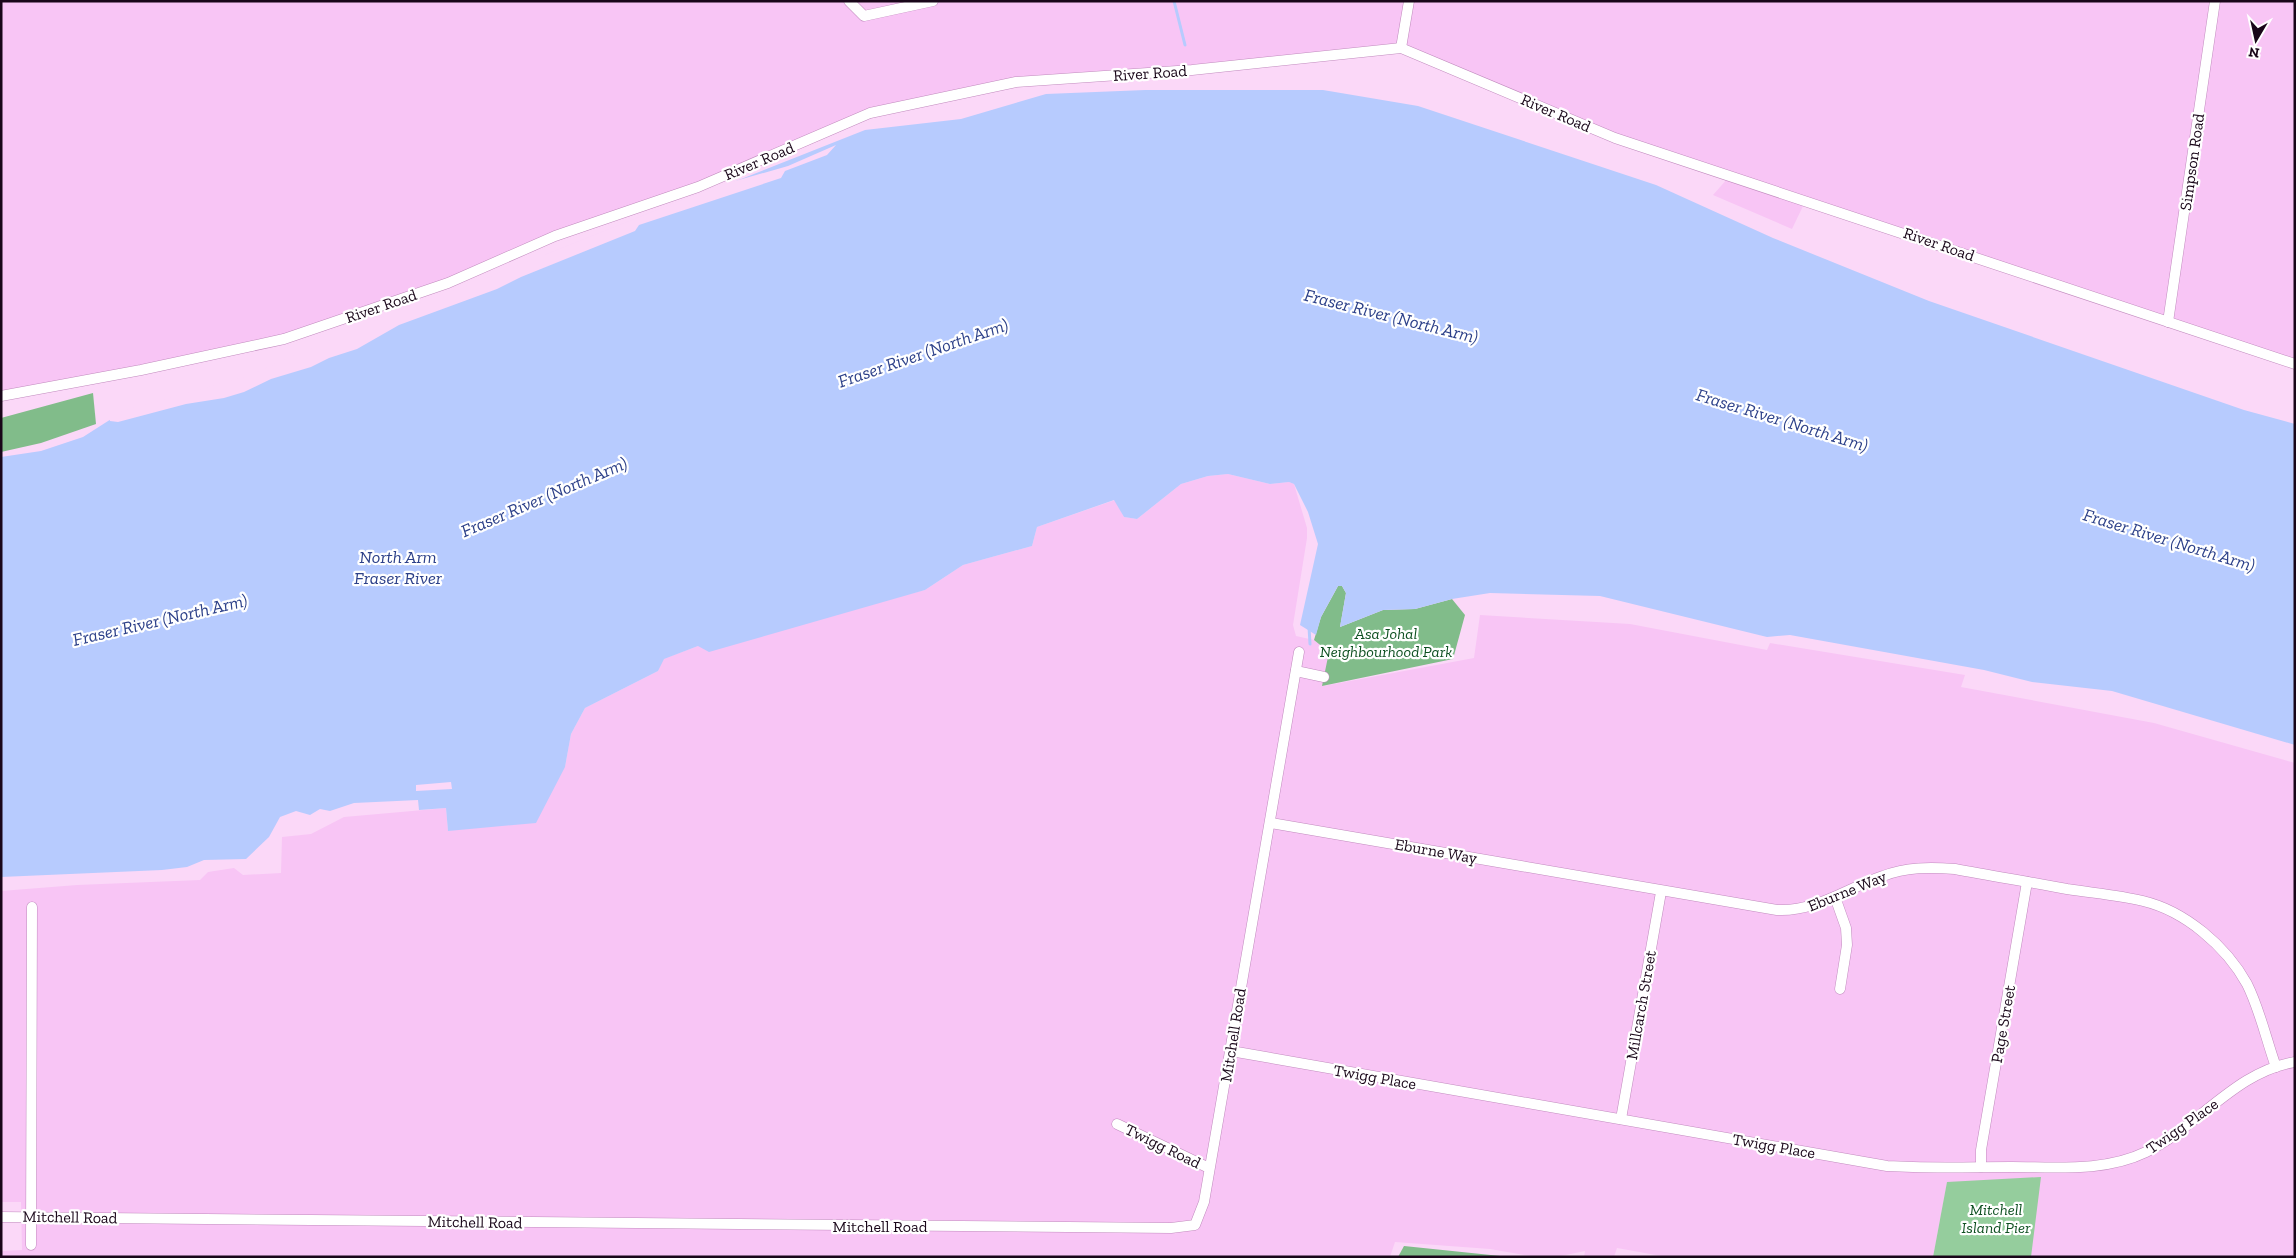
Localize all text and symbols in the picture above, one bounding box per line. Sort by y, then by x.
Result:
north arrow [2231,15,2281,65]
text: N [2247,43,2261,62]
street label: River Road [1112,61,1188,85]
street label: River Road [1518,90,1594,136]
street label: Simpson Road [2176,112,2208,212]
street label: River Road [721,138,797,184]
street label: River Road [1901,223,1977,265]
water label: Fraser River (North Arm) [1302,284,1480,348]
street label: River Road [343,285,419,327]
water label: Fraser River (North Arm) [835,314,1011,392]
water label: Fraser River (North Arm) [1693,383,1871,457]
water label: Fraser River (North Arm) [458,452,631,542]
water label: Fraser River (North Arm) [2080,503,2258,577]
water label: North Arm Fraser River [354,546,443,589]
water label: Fraser River (North Arm) [71,589,250,651]
park label: Asa Johal Neighbourhood Park [1320,624,1452,661]
street label: Eburne Way [1393,834,1479,868]
street label: Eburne Way [1805,866,1890,915]
street label: Millcarch Street [1622,949,1660,1061]
street label: Page Street [1987,983,2019,1065]
street label: Mitchell Road [1216,986,1250,1083]
street label: Twigg Place [1332,1060,1418,1094]
street label: Twigg Place [2142,1094,2222,1158]
street label: Twigg Road [1122,1119,1204,1173]
street label: Twigg Place [1731,1129,1817,1163]
park label: Mitchell Island Pier [1961,1200,2031,1237]
street label: Mitchell Road [22,1207,118,1227]
street label: Mitchell Road [427,1212,523,1232]
street label: Mitchell Road [833,1217,928,1236]

